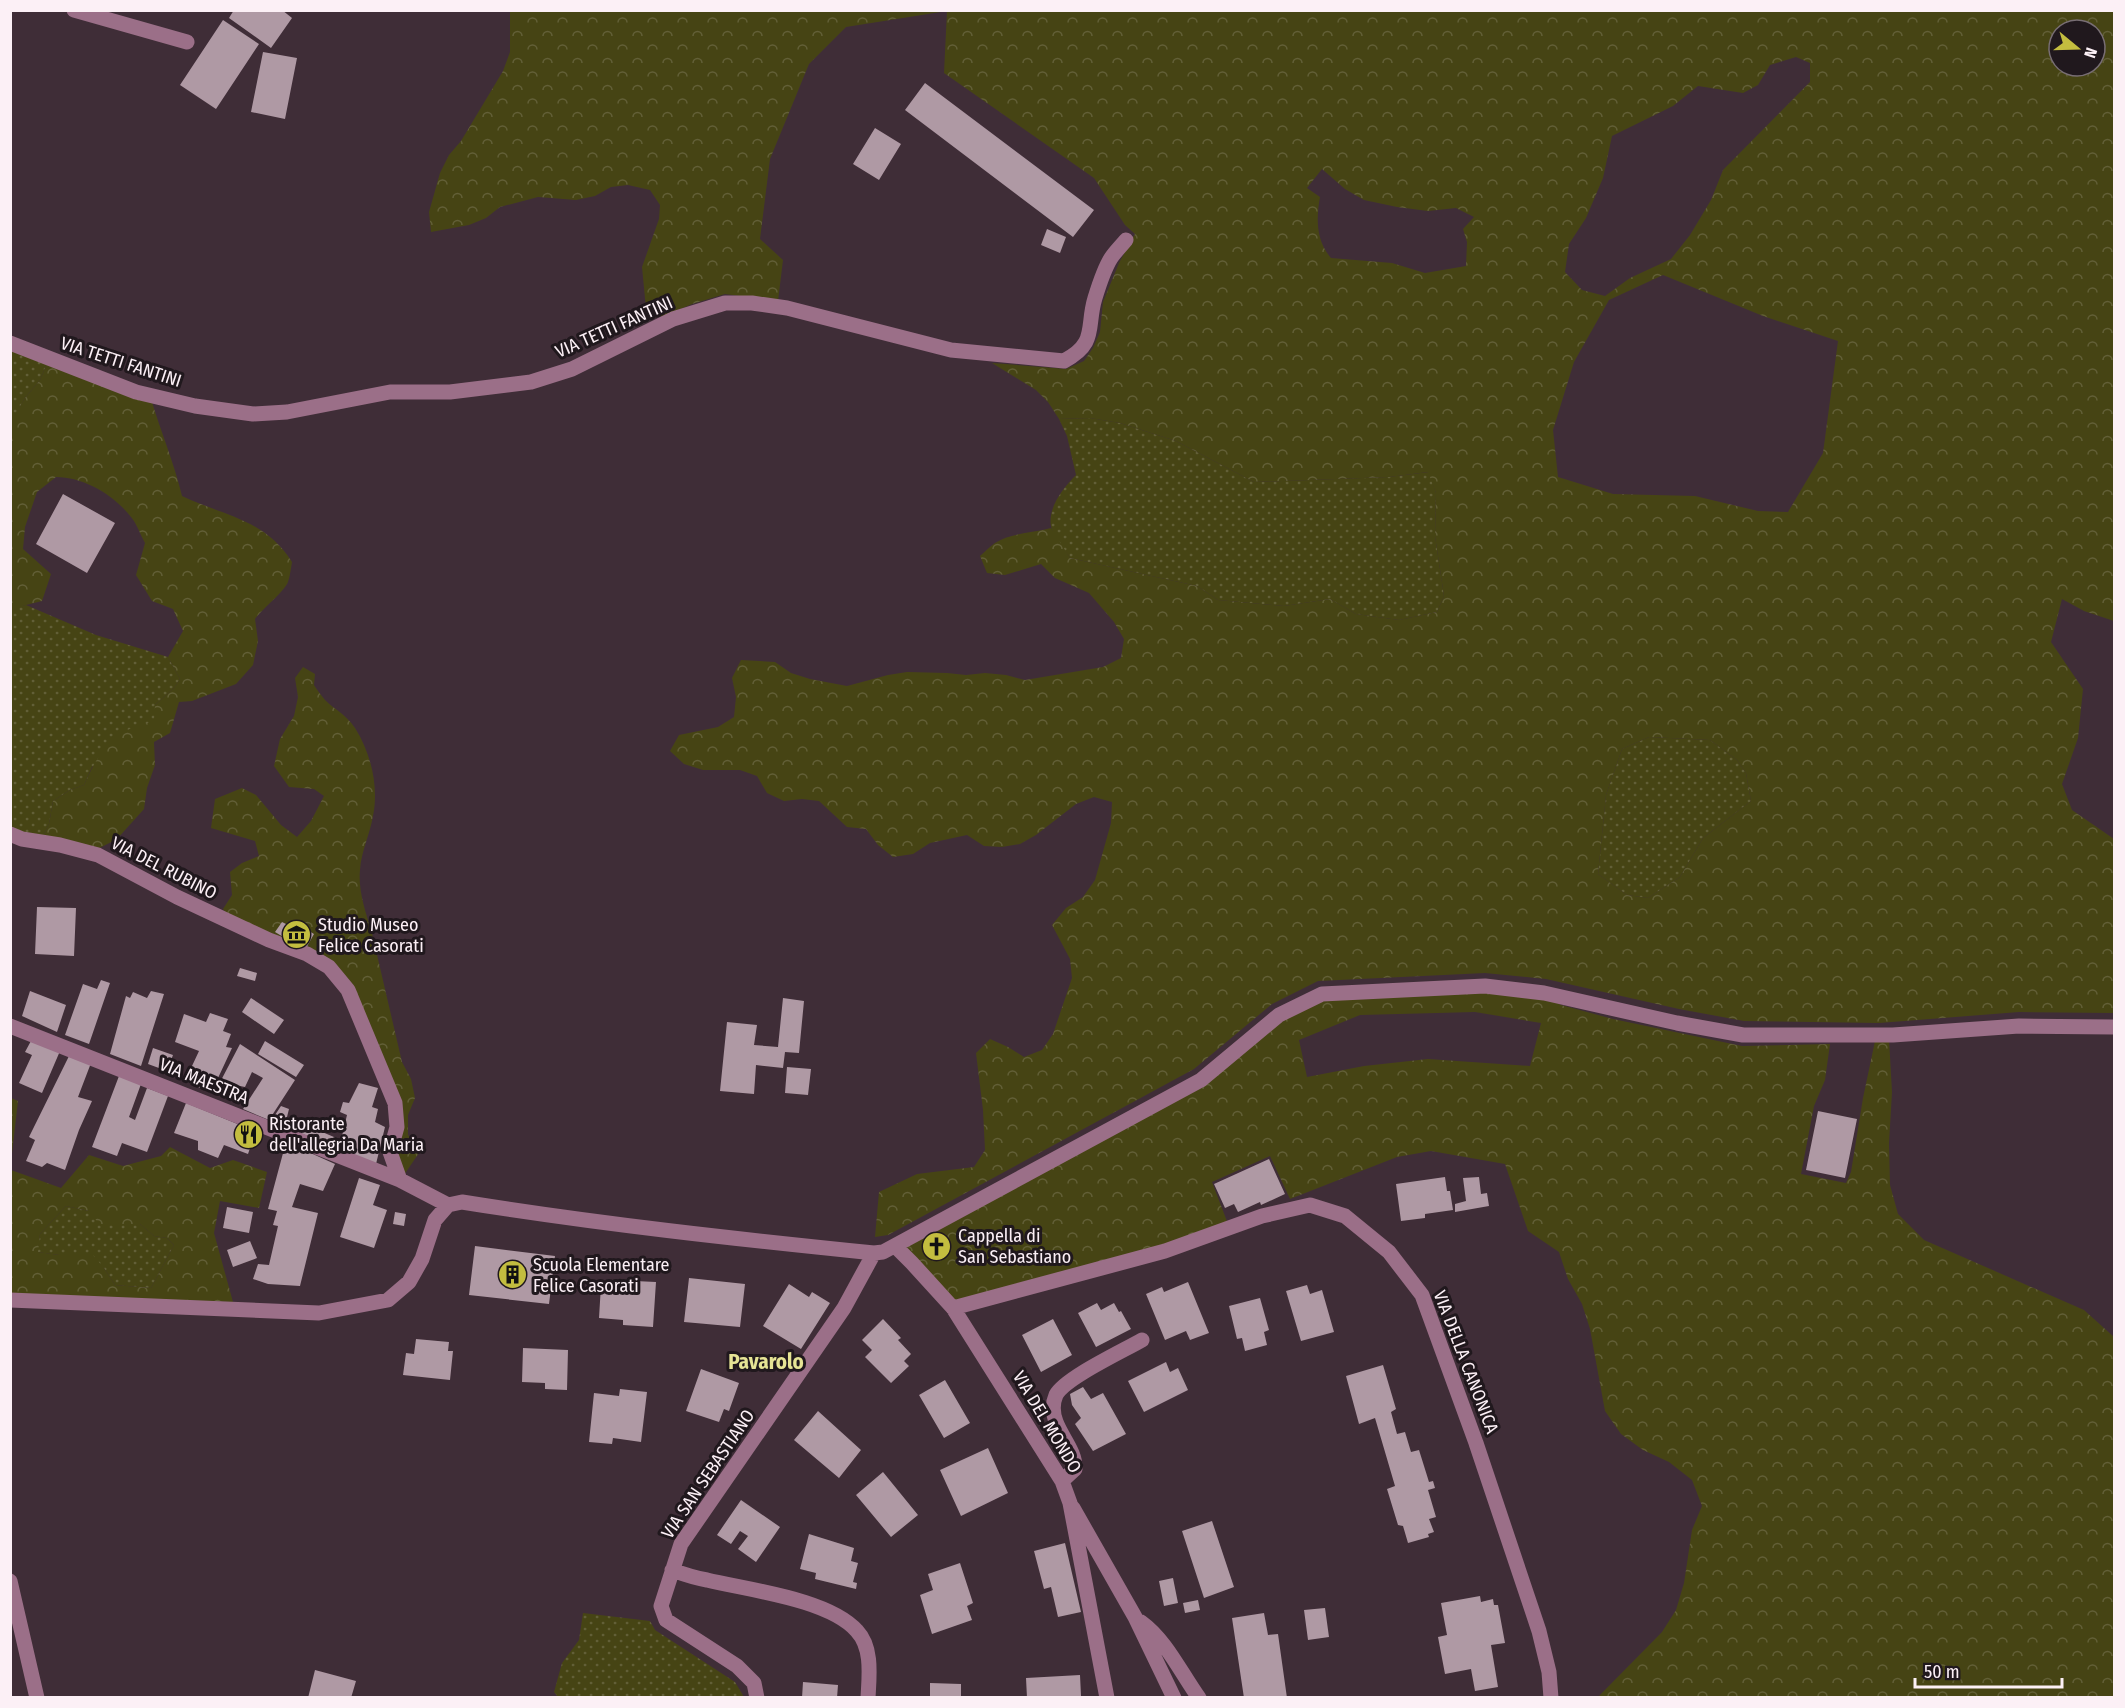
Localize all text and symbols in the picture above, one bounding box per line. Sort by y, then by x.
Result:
north arrow [2047,18,2107,78]
text: N [2080,45,2101,60]
street label: VIA TETTI FANTINI [552,291,676,363]
street label: VIA TETTI FANTINI [58,332,184,392]
street label: VIA DEL RUBINO [107,832,221,904]
place label: Studio Museo Felice Casorati [318,914,424,957]
museum icon: Studio Museo Felice Casorati [281,919,313,951]
street label: VIA MAESTRA [156,1053,252,1109]
place label: Ristorante dell'allegria Da Maria [269,1113,424,1156]
restaurant icon: Ristorante dell'allegria Da Maria [232,1118,264,1150]
place label: Cappella di San Sebastiano [958,1225,1071,1268]
church icon: Cappella di San Sebastiano [921,1230,953,1262]
place label: Scuola Elementare Felice Casorati [533,1254,670,1297]
building icon: Scuola Elementare Felice Casorati [496,1259,528,1291]
street label: VIA DELLA CANONICA [1429,1287,1504,1437]
district label: Pavarolo [728,1349,804,1375]
street label: VIA DEL MONDO [1008,1367,1086,1477]
street label: VIA SAN SEBASTIANO [657,1405,759,1543]
scale bar [1915,1651,2062,1689]
text: 50 m [1924,1661,1960,1683]

